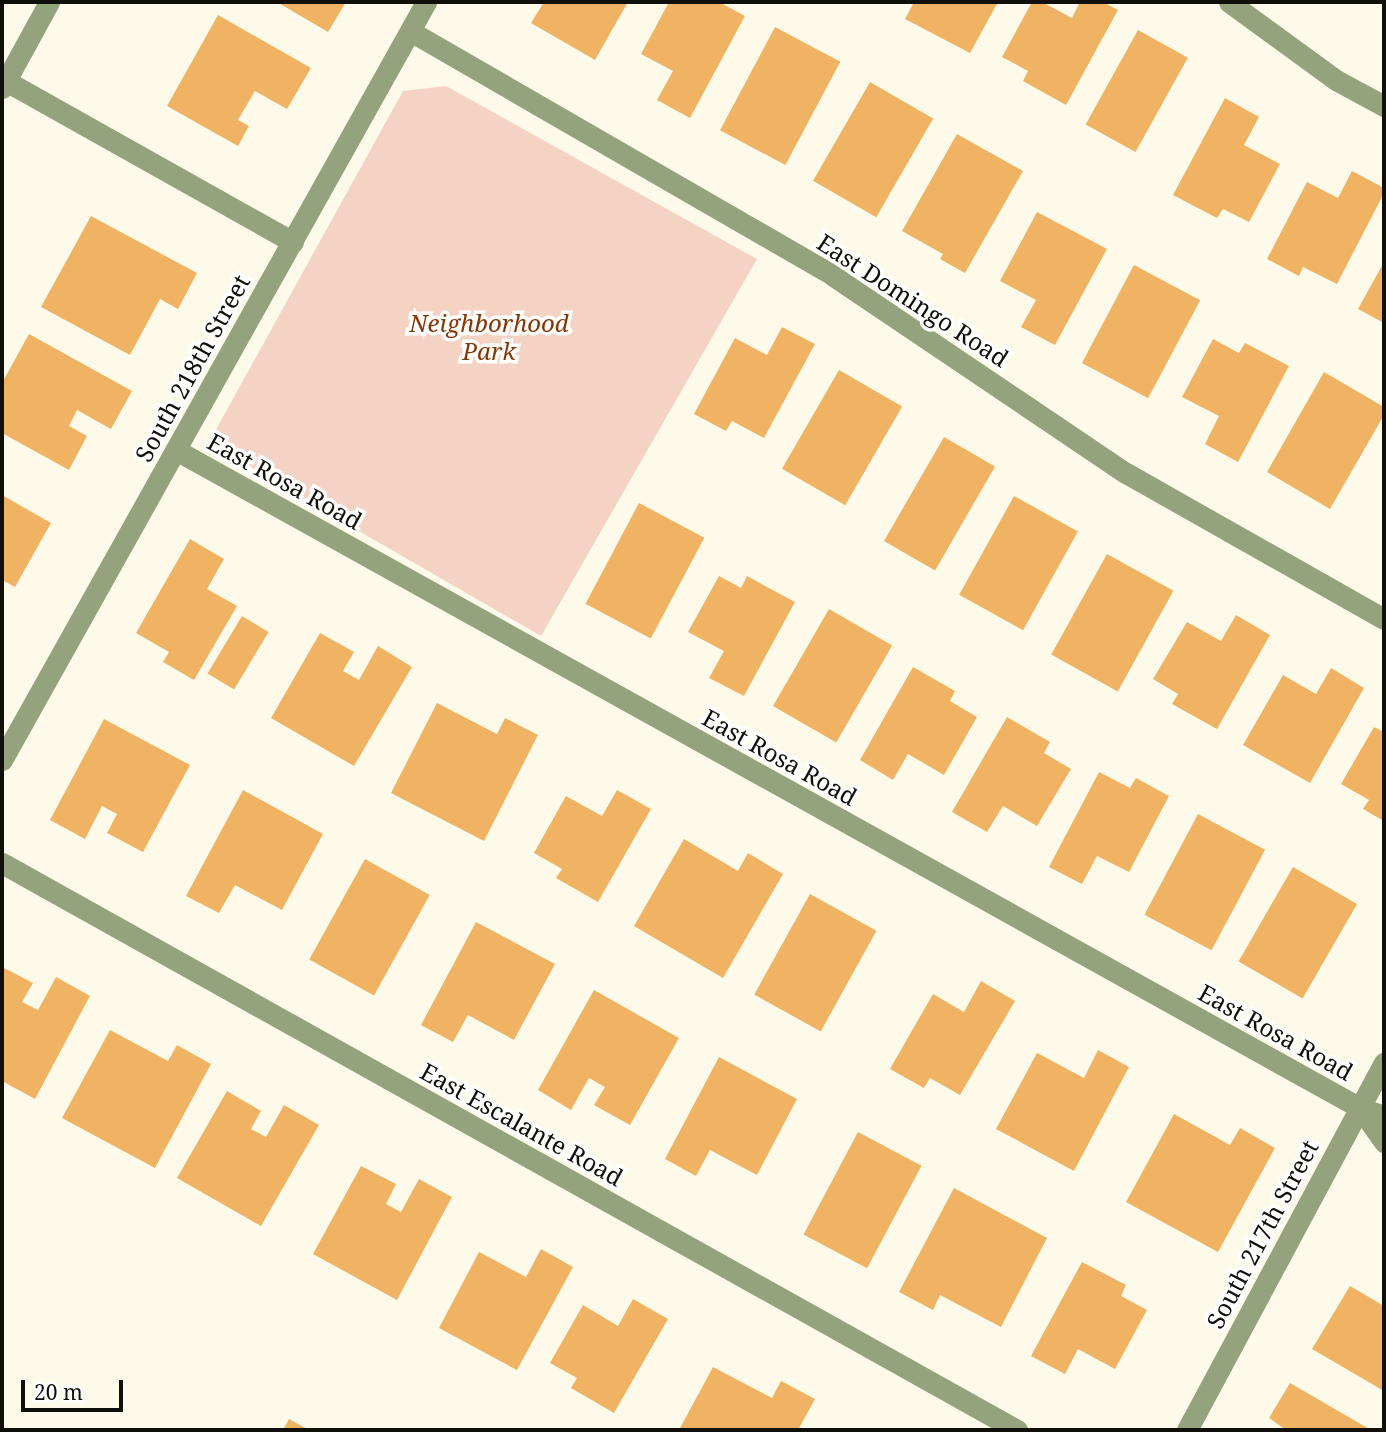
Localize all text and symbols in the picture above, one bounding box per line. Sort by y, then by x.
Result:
street label: East Domingo Road [812,227,1014,373]
street label: South 218th Street [129,270,255,466]
park label: Neighborhood Park [409,309,569,365]
street label: East Rosa Road [203,427,367,535]
street label: East Rosa Road [698,703,862,811]
street label: East Rosa Road [1194,978,1358,1086]
street label: East Escalante Road [416,1056,628,1192]
street label: South 217th Street [1200,1135,1324,1333]
scale bar [24,1366,126,1410]
text: 20 m [34,1378,83,1406]

